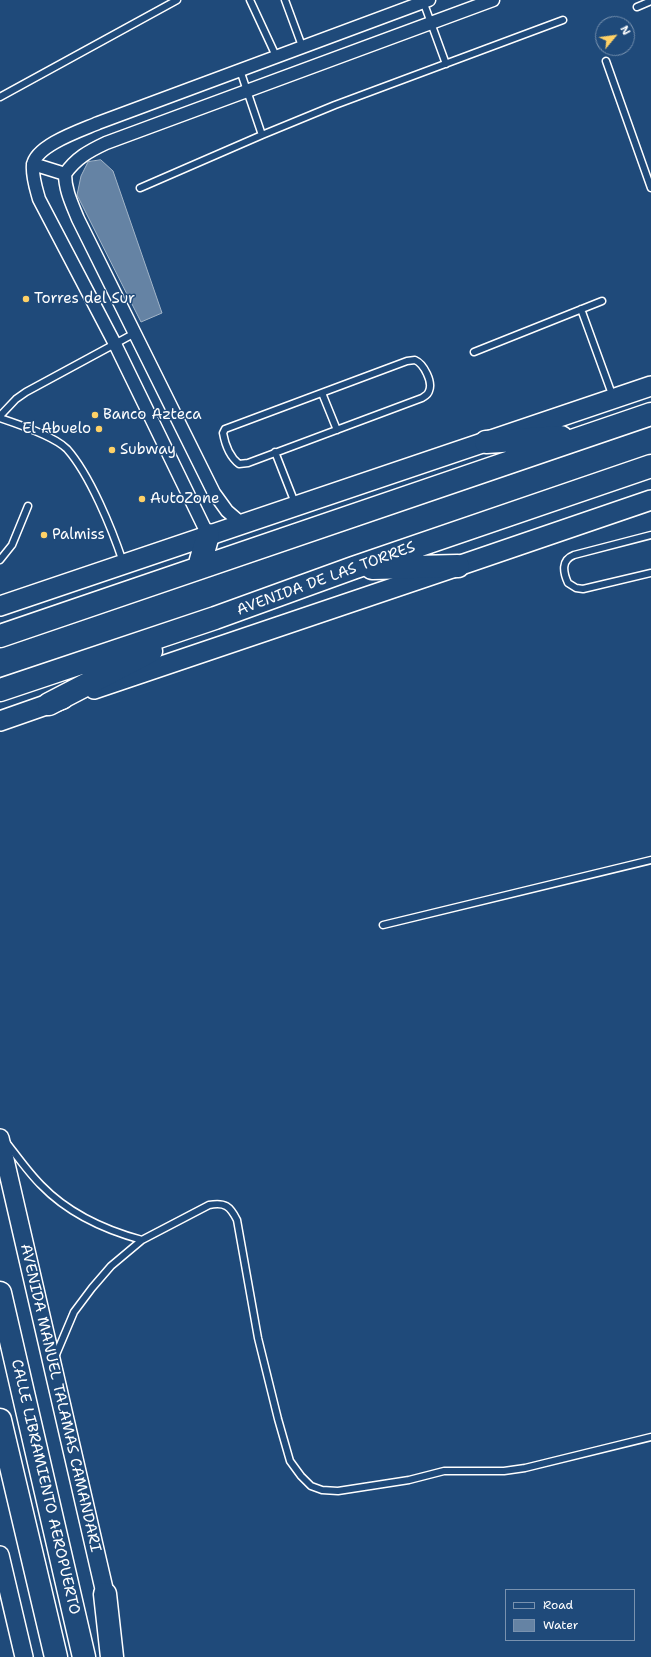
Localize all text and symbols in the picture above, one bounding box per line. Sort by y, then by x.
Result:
north arrow [595,16,635,56]
text: N [616,23,634,38]
place label: Torres del Sur [34,290,135,308]
marker: Torres del Sur [21,294,31,304]
place label: Banco Azteca [103,406,202,424]
marker: Banco Azteca [90,410,100,420]
place label: El Abuelo [22,420,91,438]
marker: El Abuelo [94,424,104,434]
place label: Subway [120,441,176,459]
marker: Subway [107,445,117,455]
place label: AutoZone [150,490,220,508]
marker: AutoZone [137,494,147,504]
place label: Palmiss [52,526,105,544]
marker: Palmiss [39,530,49,540]
street label: AVENIDA DE LAS TORRES [234,538,418,620]
street label: AVENIDA MANUEL TALAMAS CAMANDARI [16,1242,104,1554]
street label: CALLE LIBRAMIENTO AEROPUERTO [7,1358,83,1616]
legend [505,1589,635,1641]
text: Road [543,1597,573,1613]
text: Water [543,1617,578,1633]

